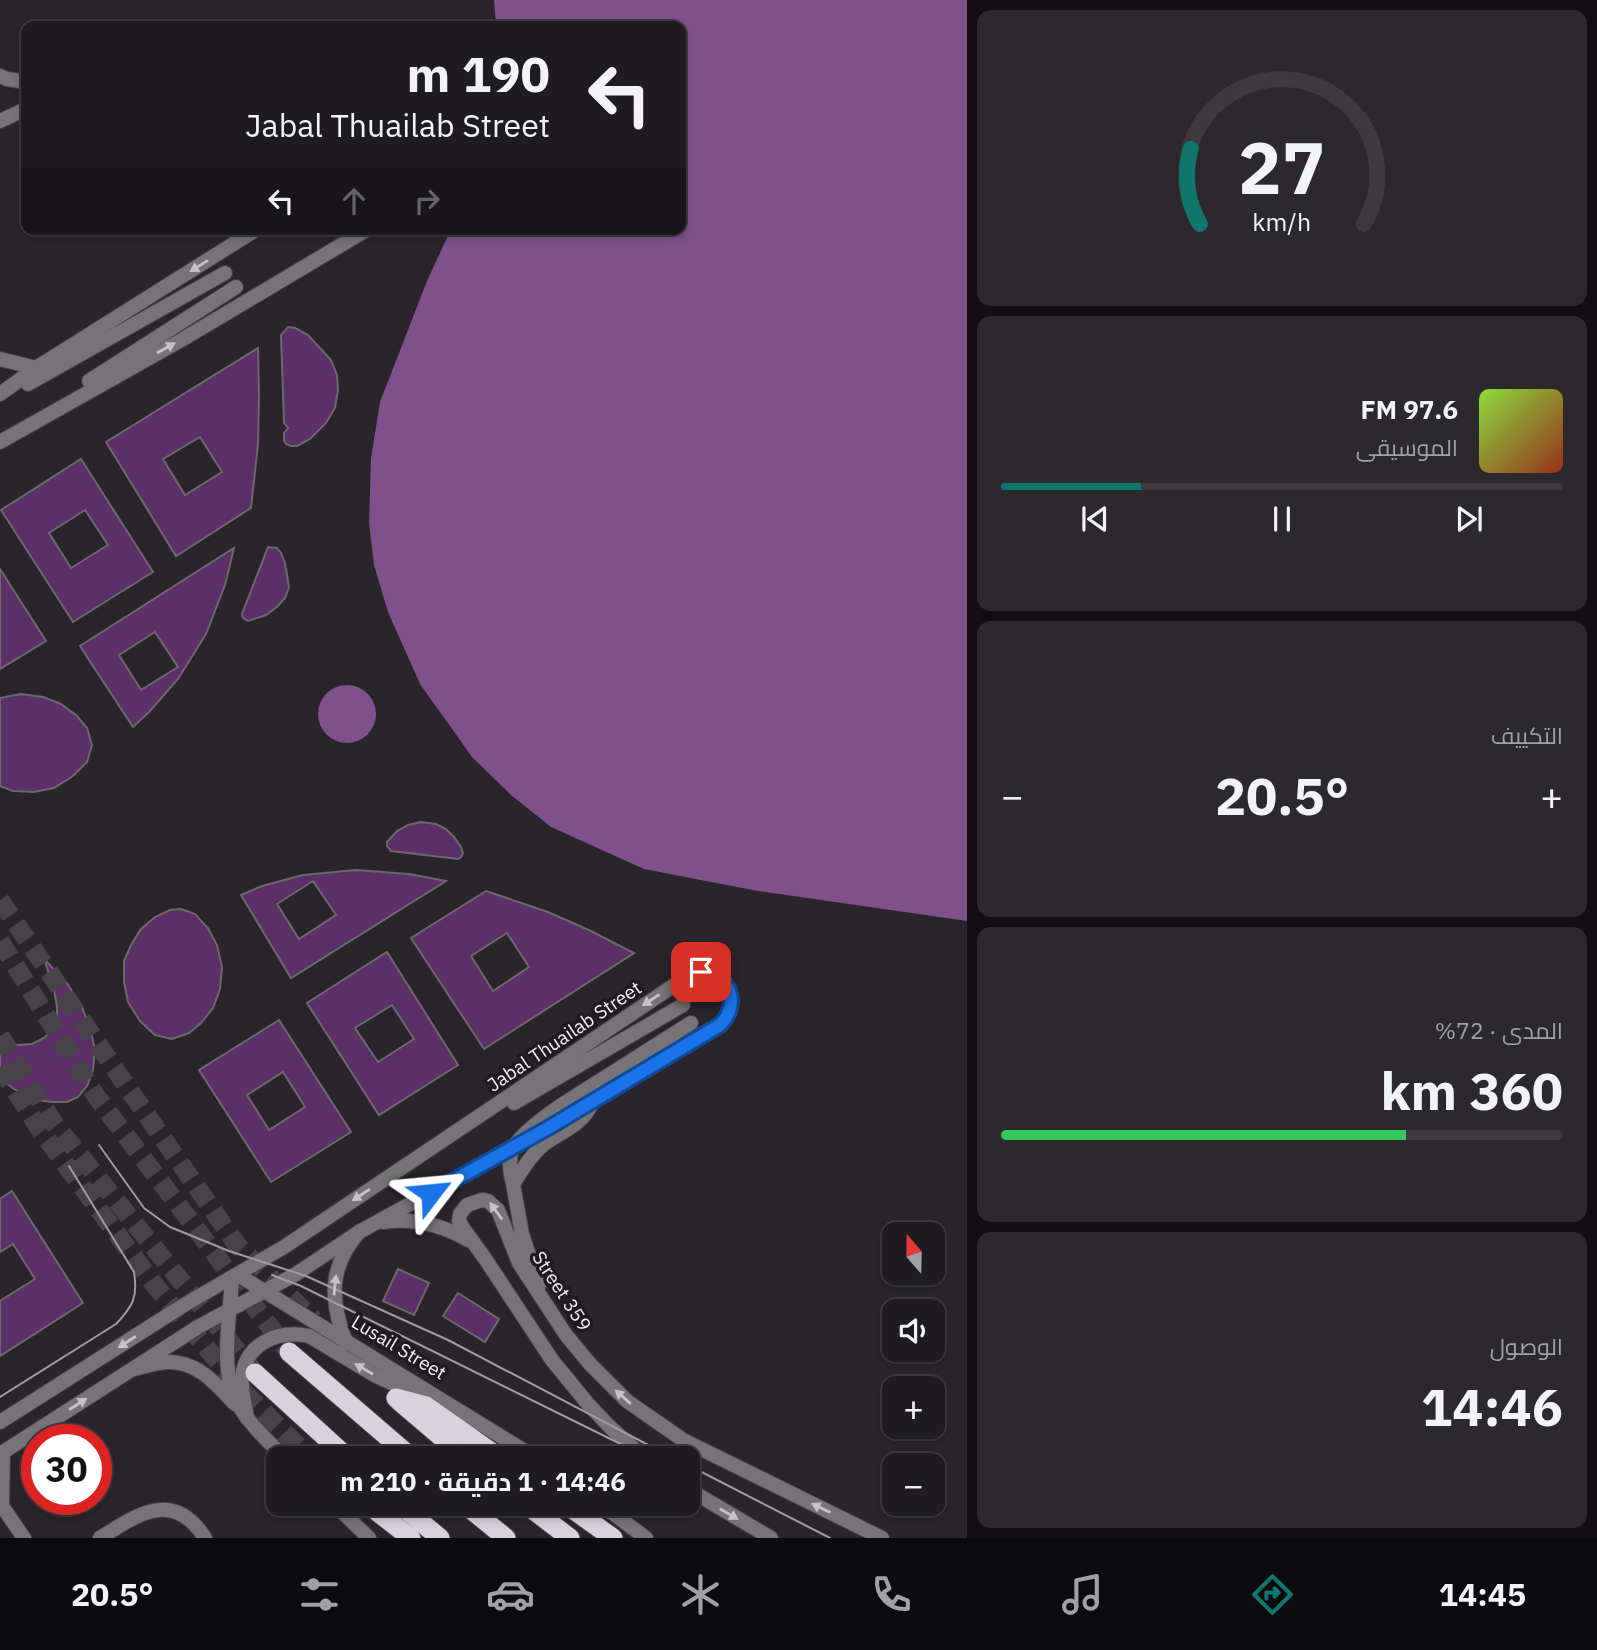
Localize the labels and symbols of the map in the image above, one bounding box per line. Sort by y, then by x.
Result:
one-way arrow [189,259,209,272]
one-way arrow [156,342,176,354]
pin [671,942,731,1002]
street label: Jabal Thuailab Street [482,975,646,1097]
one-way arrow [642,993,661,1006]
position arrow [394,1156,468,1230]
one-way arrow [351,1189,371,1202]
one-way arrow [489,1202,503,1221]
north arrow [882,1222,945,1284]
street label: Street 359 [527,1246,597,1336]
one-way arrow [330,1274,341,1296]
street label: Lusail Street [347,1309,451,1385]
one-way arrow [117,1335,137,1348]
one-way arrow [355,1363,374,1375]
one-way arrow [614,1389,632,1405]
one-way arrow [69,1397,88,1410]
speed limit sign: 30 [21,1424,112,1515]
one-way arrow [811,1502,831,1513]
one-way arrow [719,1508,738,1520]

